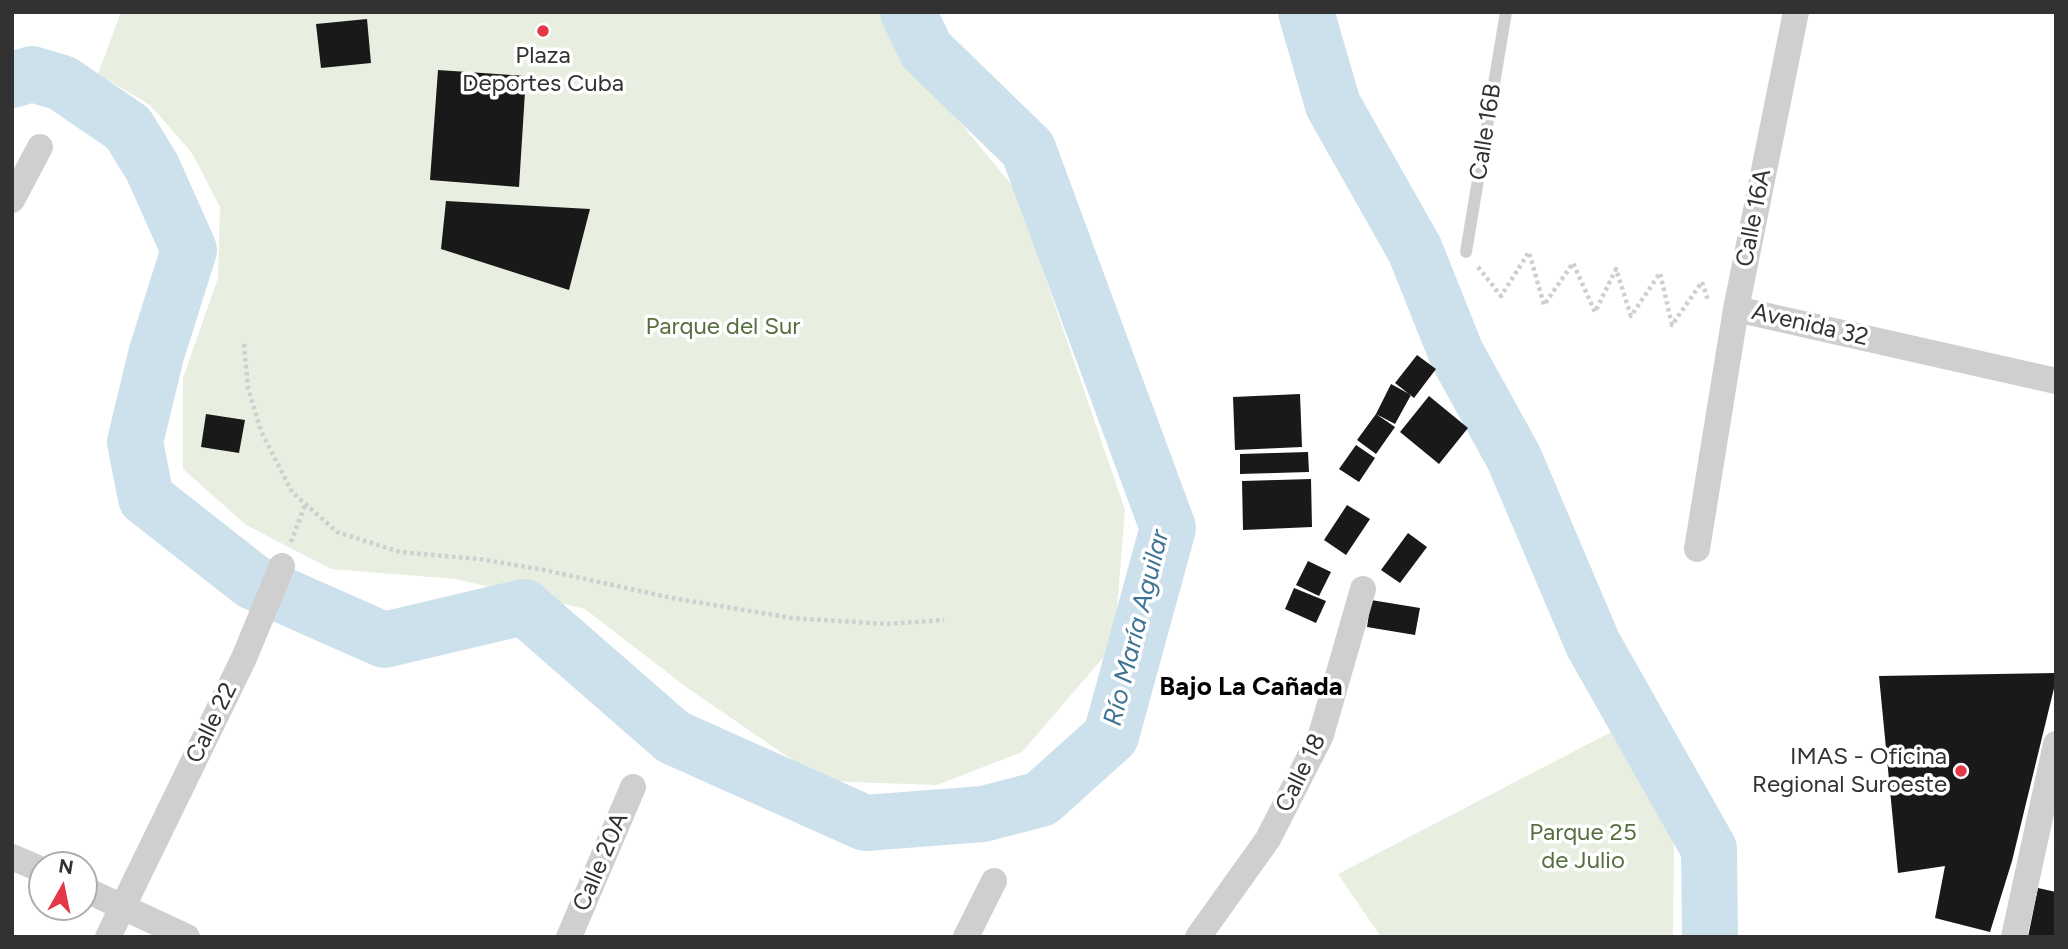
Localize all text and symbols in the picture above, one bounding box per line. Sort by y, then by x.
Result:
marker: Plaza Deportes Cuba [535,23,551,39]
place label: Plaza Deportes Cuba [462,42,624,98]
street label: Calle 16B [1464,82,1508,182]
street label: Calle 16A [1730,167,1778,269]
street label: Avenida 32 [1749,298,1871,352]
park label: Parque del Sur [646,313,800,341]
water label: Río María Aguilar [1098,527,1176,729]
district label: Bajo La Cañada [1159,671,1343,703]
street label: Calle 22 [180,678,244,768]
street label: Calle 18 [1270,729,1332,817]
place label: IMAS - Oficina Regional Suroeste [1752,743,1947,799]
marker: IMAS - Oficina Regional Suroeste [1953,763,1969,779]
street label: Calle 20A [567,808,635,916]
park label: Parque 25 de Julio [1529,819,1637,875]
north arrow [28,851,98,921]
text: N [57,854,75,879]

